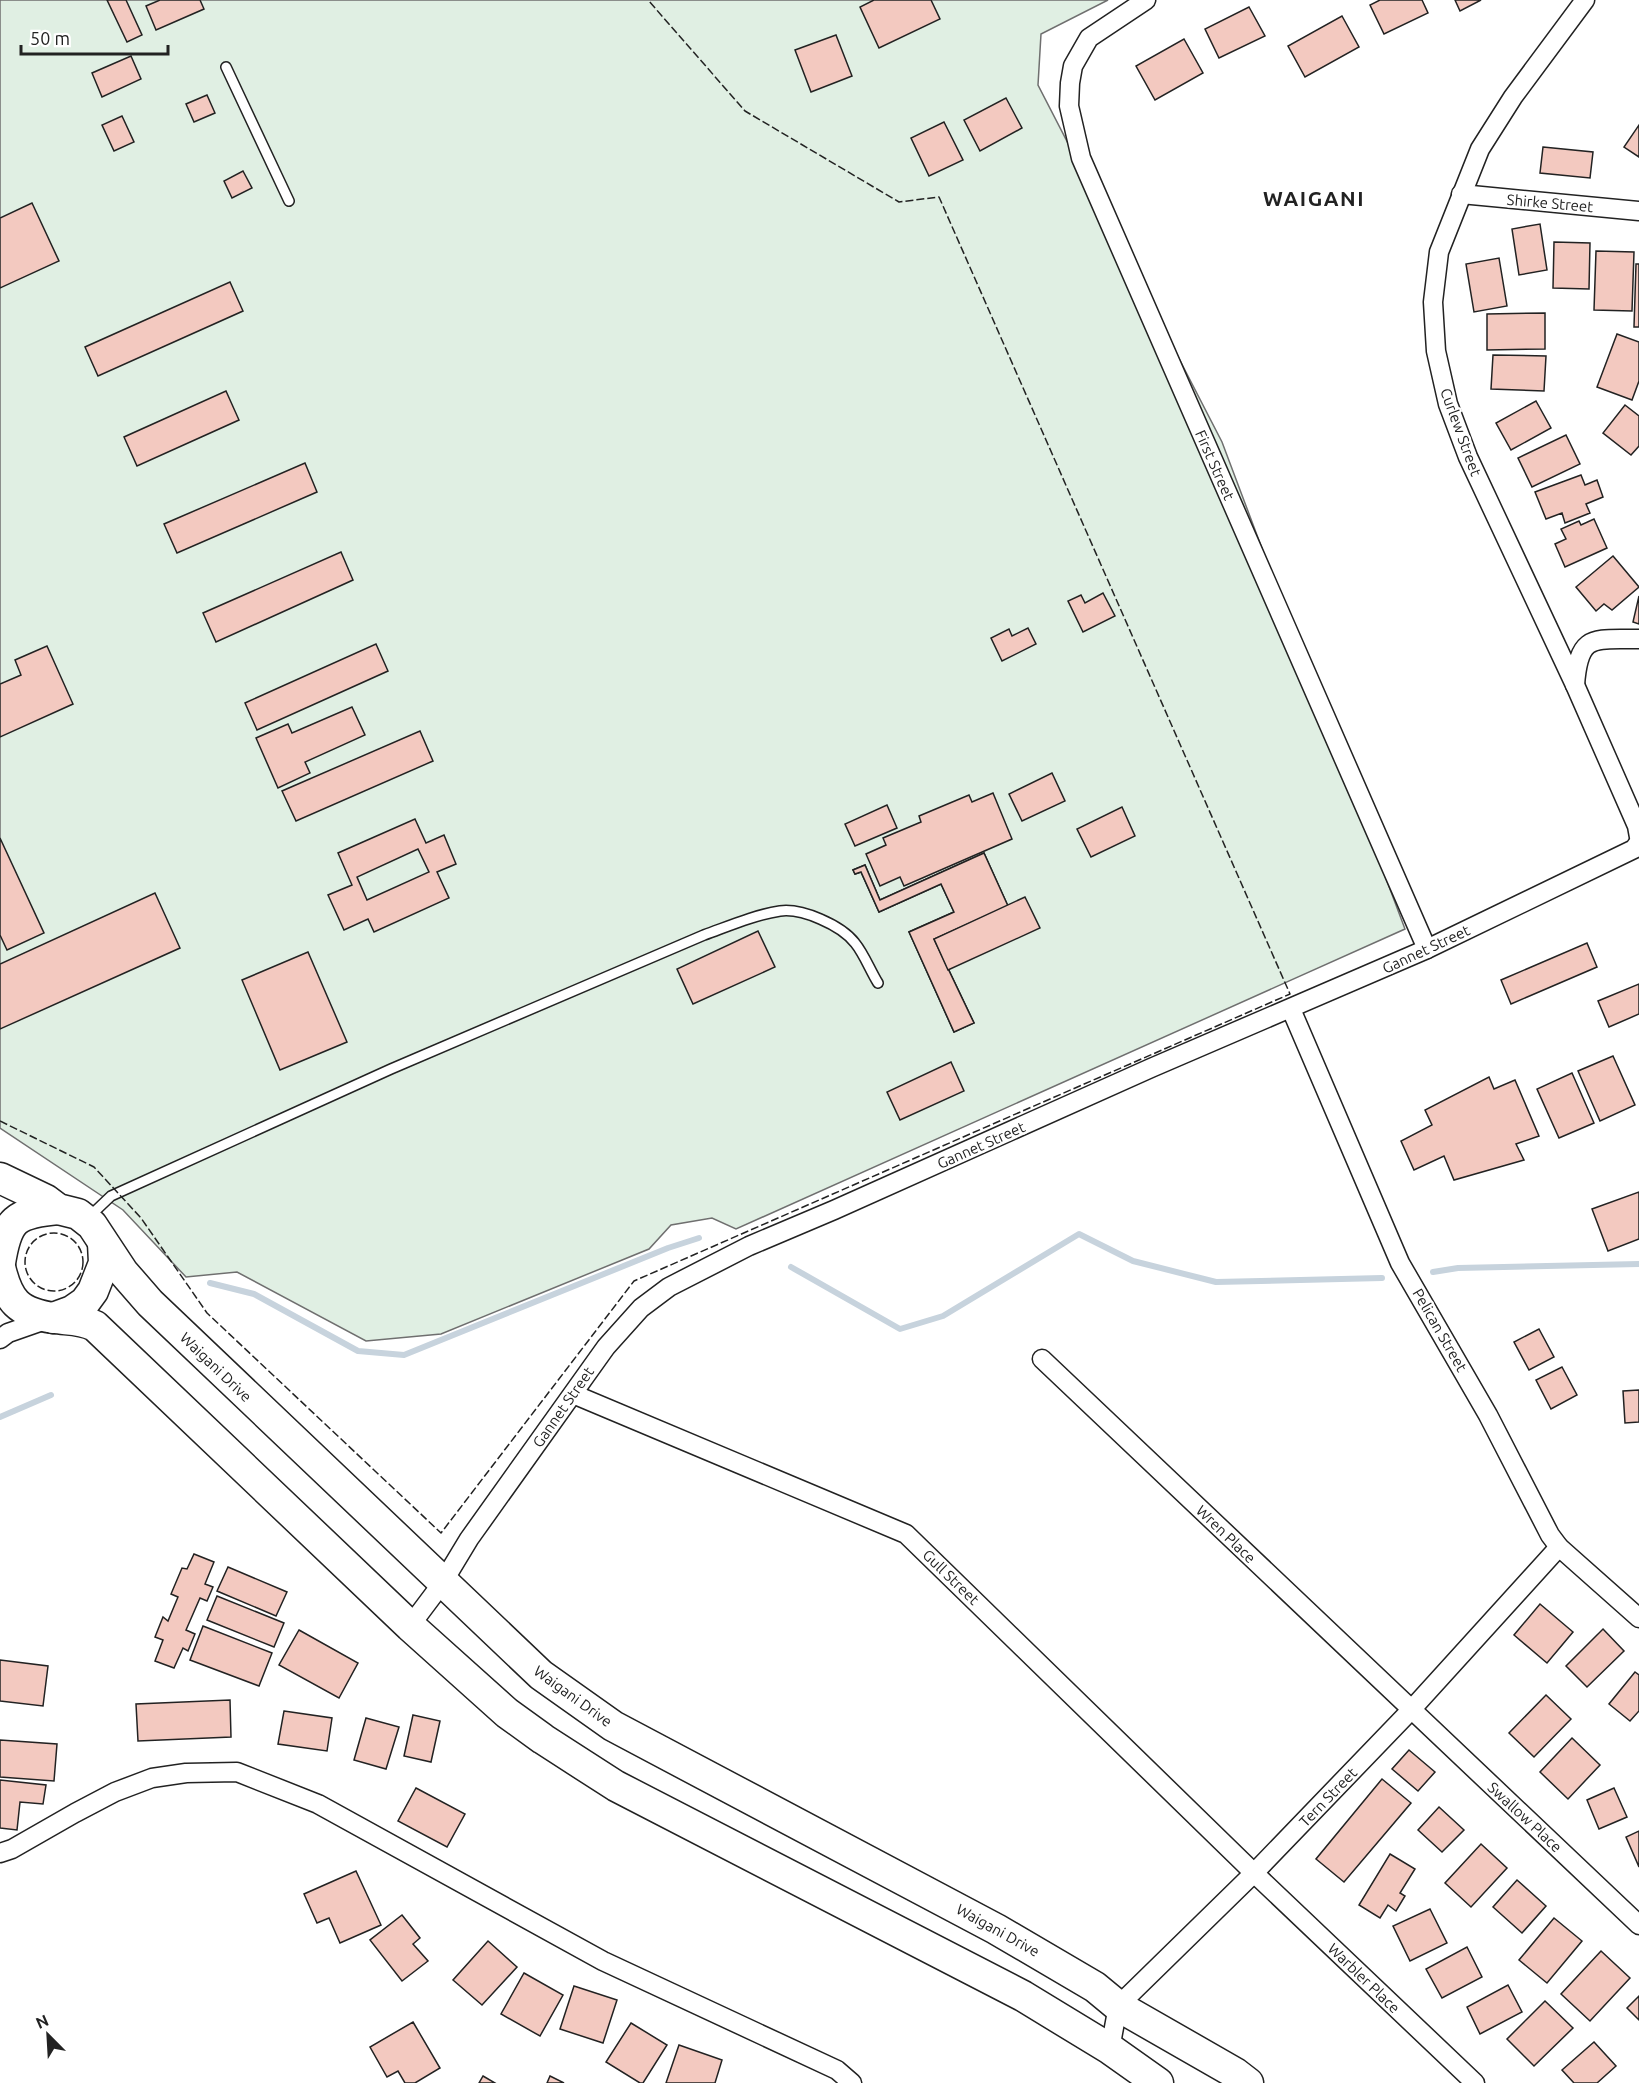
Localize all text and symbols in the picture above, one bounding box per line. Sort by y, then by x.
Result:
scale bar [21,18,168,56]
text: 50 m [30,28,70,48]
district label: WAIGANI [1263,186,1365,210]
street label: Shirke Street [1506,191,1594,215]
street label: Curlew Street [1437,386,1485,478]
street label: First Street [1192,427,1238,503]
street label: Gannet Street [1380,921,1472,977]
street label: Gannet Street [934,1118,1028,1172]
street label: Pelican Street [1409,1285,1471,1375]
street label: Waigani Drive [177,1329,255,1405]
street label: Gannet Street [529,1363,597,1450]
street label: Wren Place [1193,1502,1259,1566]
street label: Gull Street [919,1546,983,1608]
street label: Waigani Drive [531,1662,615,1730]
street label: Tern Street [1296,1764,1360,1830]
street label: Swallow Place [1485,1778,1565,1856]
street label: Waigani Drive [953,1900,1043,1960]
street label: Warbler Place [1325,1940,1403,2016]
north arrow [18,2005,78,2065]
text: N [33,2011,51,2032]

